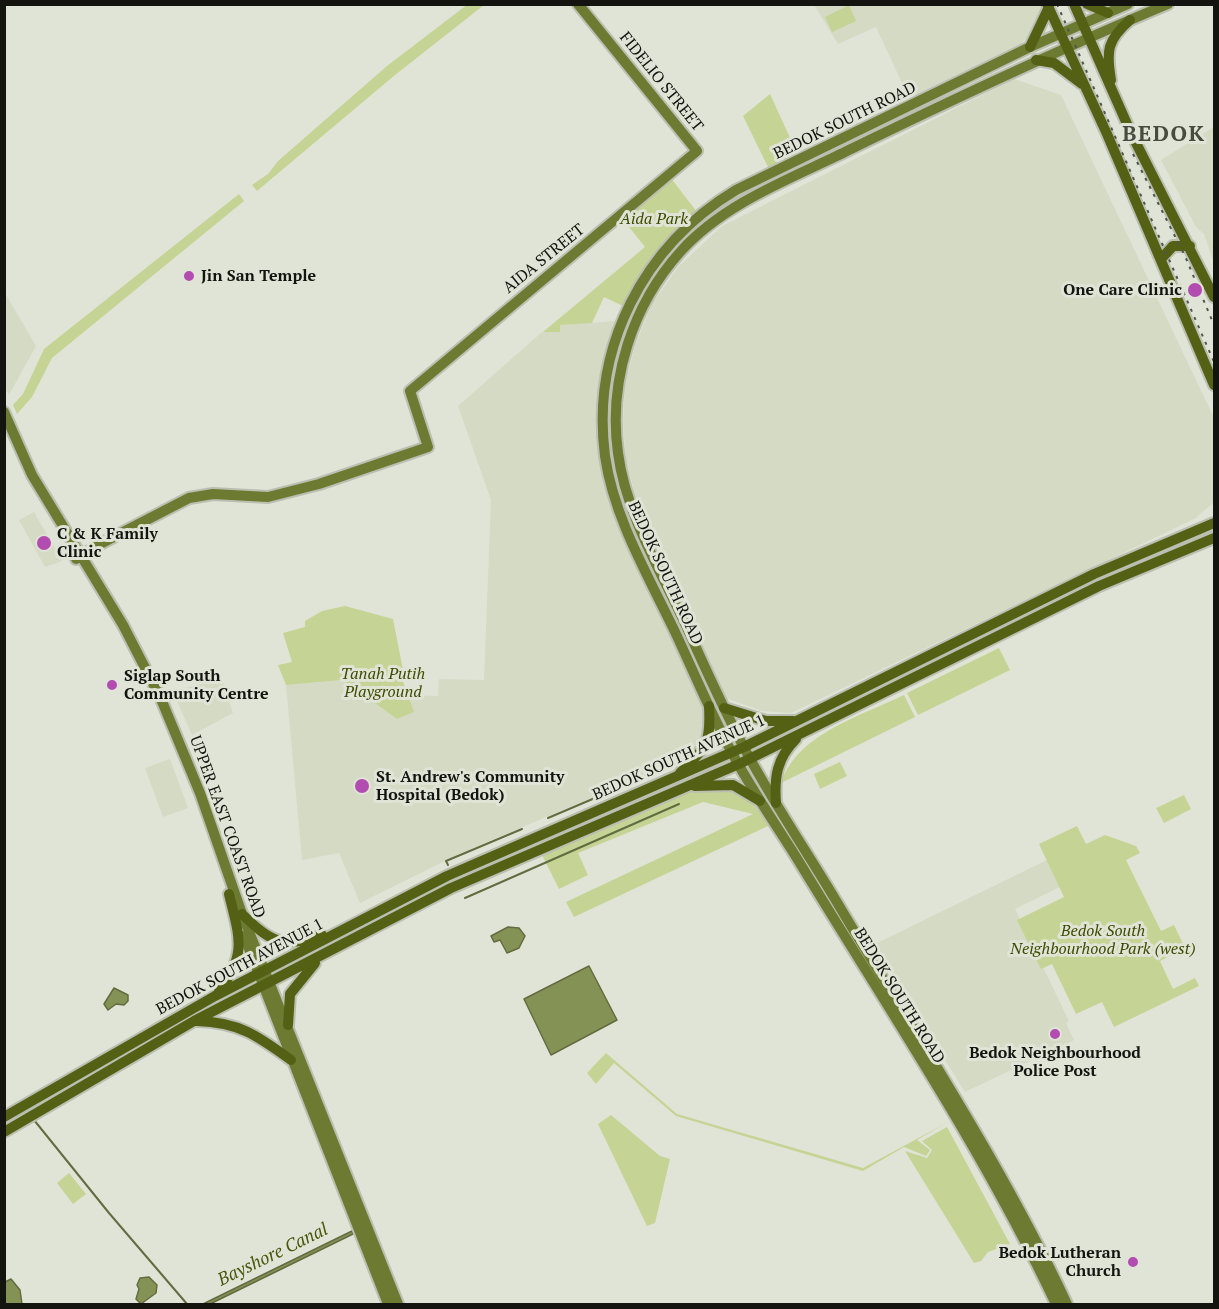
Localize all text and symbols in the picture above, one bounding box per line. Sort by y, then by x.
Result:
street label: FIDELIO STREET [615,28,707,136]
street label: BEDOK SOUTH ROAD [771,78,919,164]
district label: BEDOK [1122,122,1206,148]
park label: Aida Park [620,209,688,229]
street label: AIDA STREET [499,220,589,298]
place label: Jin San Temple [201,266,316,286]
marker: Jin San Temple [182,269,196,283]
place label: One Care Clinic [1063,280,1182,300]
marker: One Care Clinic [1186,281,1204,299]
street label: BEDOK SOUTH ROAD [623,498,707,648]
place label: C & K Family Clinic [57,524,158,562]
marker: C & K Family Clinic [35,534,53,552]
park label: Tanah Putih Playground [341,664,425,702]
place label: Siglap South Community Centre [124,666,269,704]
marker: Siglap South Community Centre [105,678,119,692]
street label: BEDOK SOUTH AVENUE 1 [590,711,768,805]
street label: UPPER EAST COAST ROAD [185,733,269,921]
place label: St. Andrew's Community Hospital (Bedok) [376,767,564,805]
marker: St. Andrew's Community Hospital (Bedok) [353,777,371,795]
street label: BEDOK SOUTH AVENUE 1 [153,915,327,1019]
park label: Bedok South Neighbourhood Park (west) [1010,921,1196,959]
street label: BEDOK SOUTH ROAD [850,925,948,1067]
marker: Bedok Neighbourhood Police Post [1048,1027,1062,1041]
place label: Bedok Neighbourhood Police Post [969,1043,1141,1081]
water label: Bayshore Canal [214,1219,332,1291]
place label: Bedok Lutheran Church [999,1243,1121,1281]
marker: Bedok Lutheran Church [1126,1255,1140,1269]

